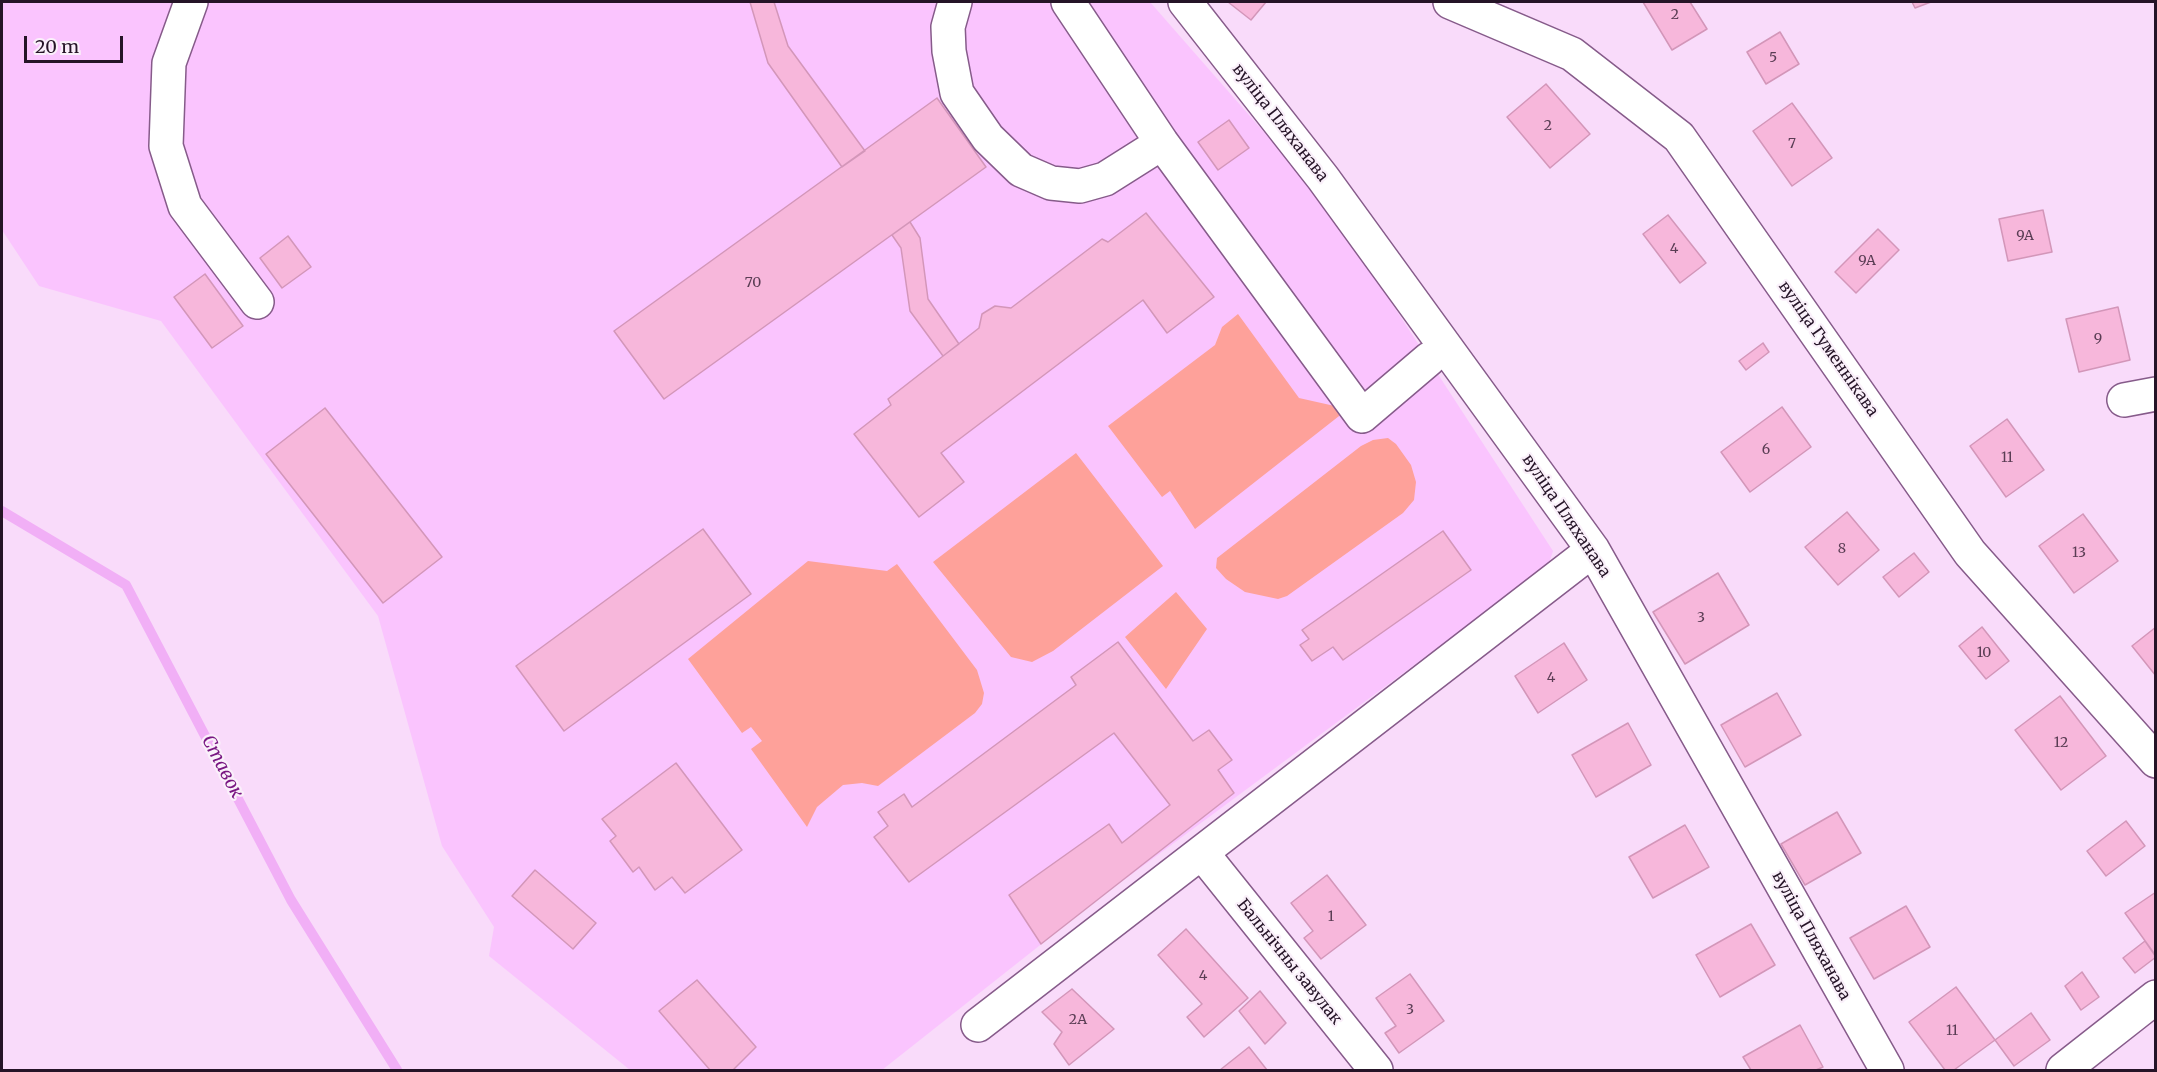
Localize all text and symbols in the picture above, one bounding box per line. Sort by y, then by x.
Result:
house number: 2 [1671,7,1679,23]
scale bar [27,24,126,62]
text: 20 m [35,35,79,58]
house number: 5 [1769,50,1777,66]
street label: вуліца Пляханава [1228,60,1332,186]
house number: 2 [1544,118,1552,134]
house number: 7 [1788,136,1796,152]
house number: 9А [2016,228,2034,244]
house number: 4 [1670,241,1678,257]
house number: 9А [1858,253,1876,269]
house number: 70 [745,275,761,291]
street label: вуліца Гуменнікава [1774,278,1882,420]
house number: 9 [2094,331,2102,347]
house number: 6 [1762,442,1770,458]
house number: 11 [2001,450,2013,466]
street label: вуліца Пляханава [1518,451,1614,581]
house number: 8 [1838,541,1846,557]
house number: 13 [2072,545,2086,561]
house number: 3 [1697,610,1705,626]
house number: 10 [1977,645,1991,661]
house number: 4 [1547,670,1555,686]
water label: Ставок [196,732,248,802]
house number: 12 [2054,735,2068,751]
street label: вуліца Пляханава [1768,868,1854,1004]
street label: Бальнічны завулак [1232,895,1346,1029]
house number: 1 [1328,909,1334,925]
house number: 4 [1199,968,1207,984]
house number: 3 [1406,1002,1414,1018]
house number: 2А [1069,1012,1087,1028]
house number: 11 [1946,1023,1958,1039]

